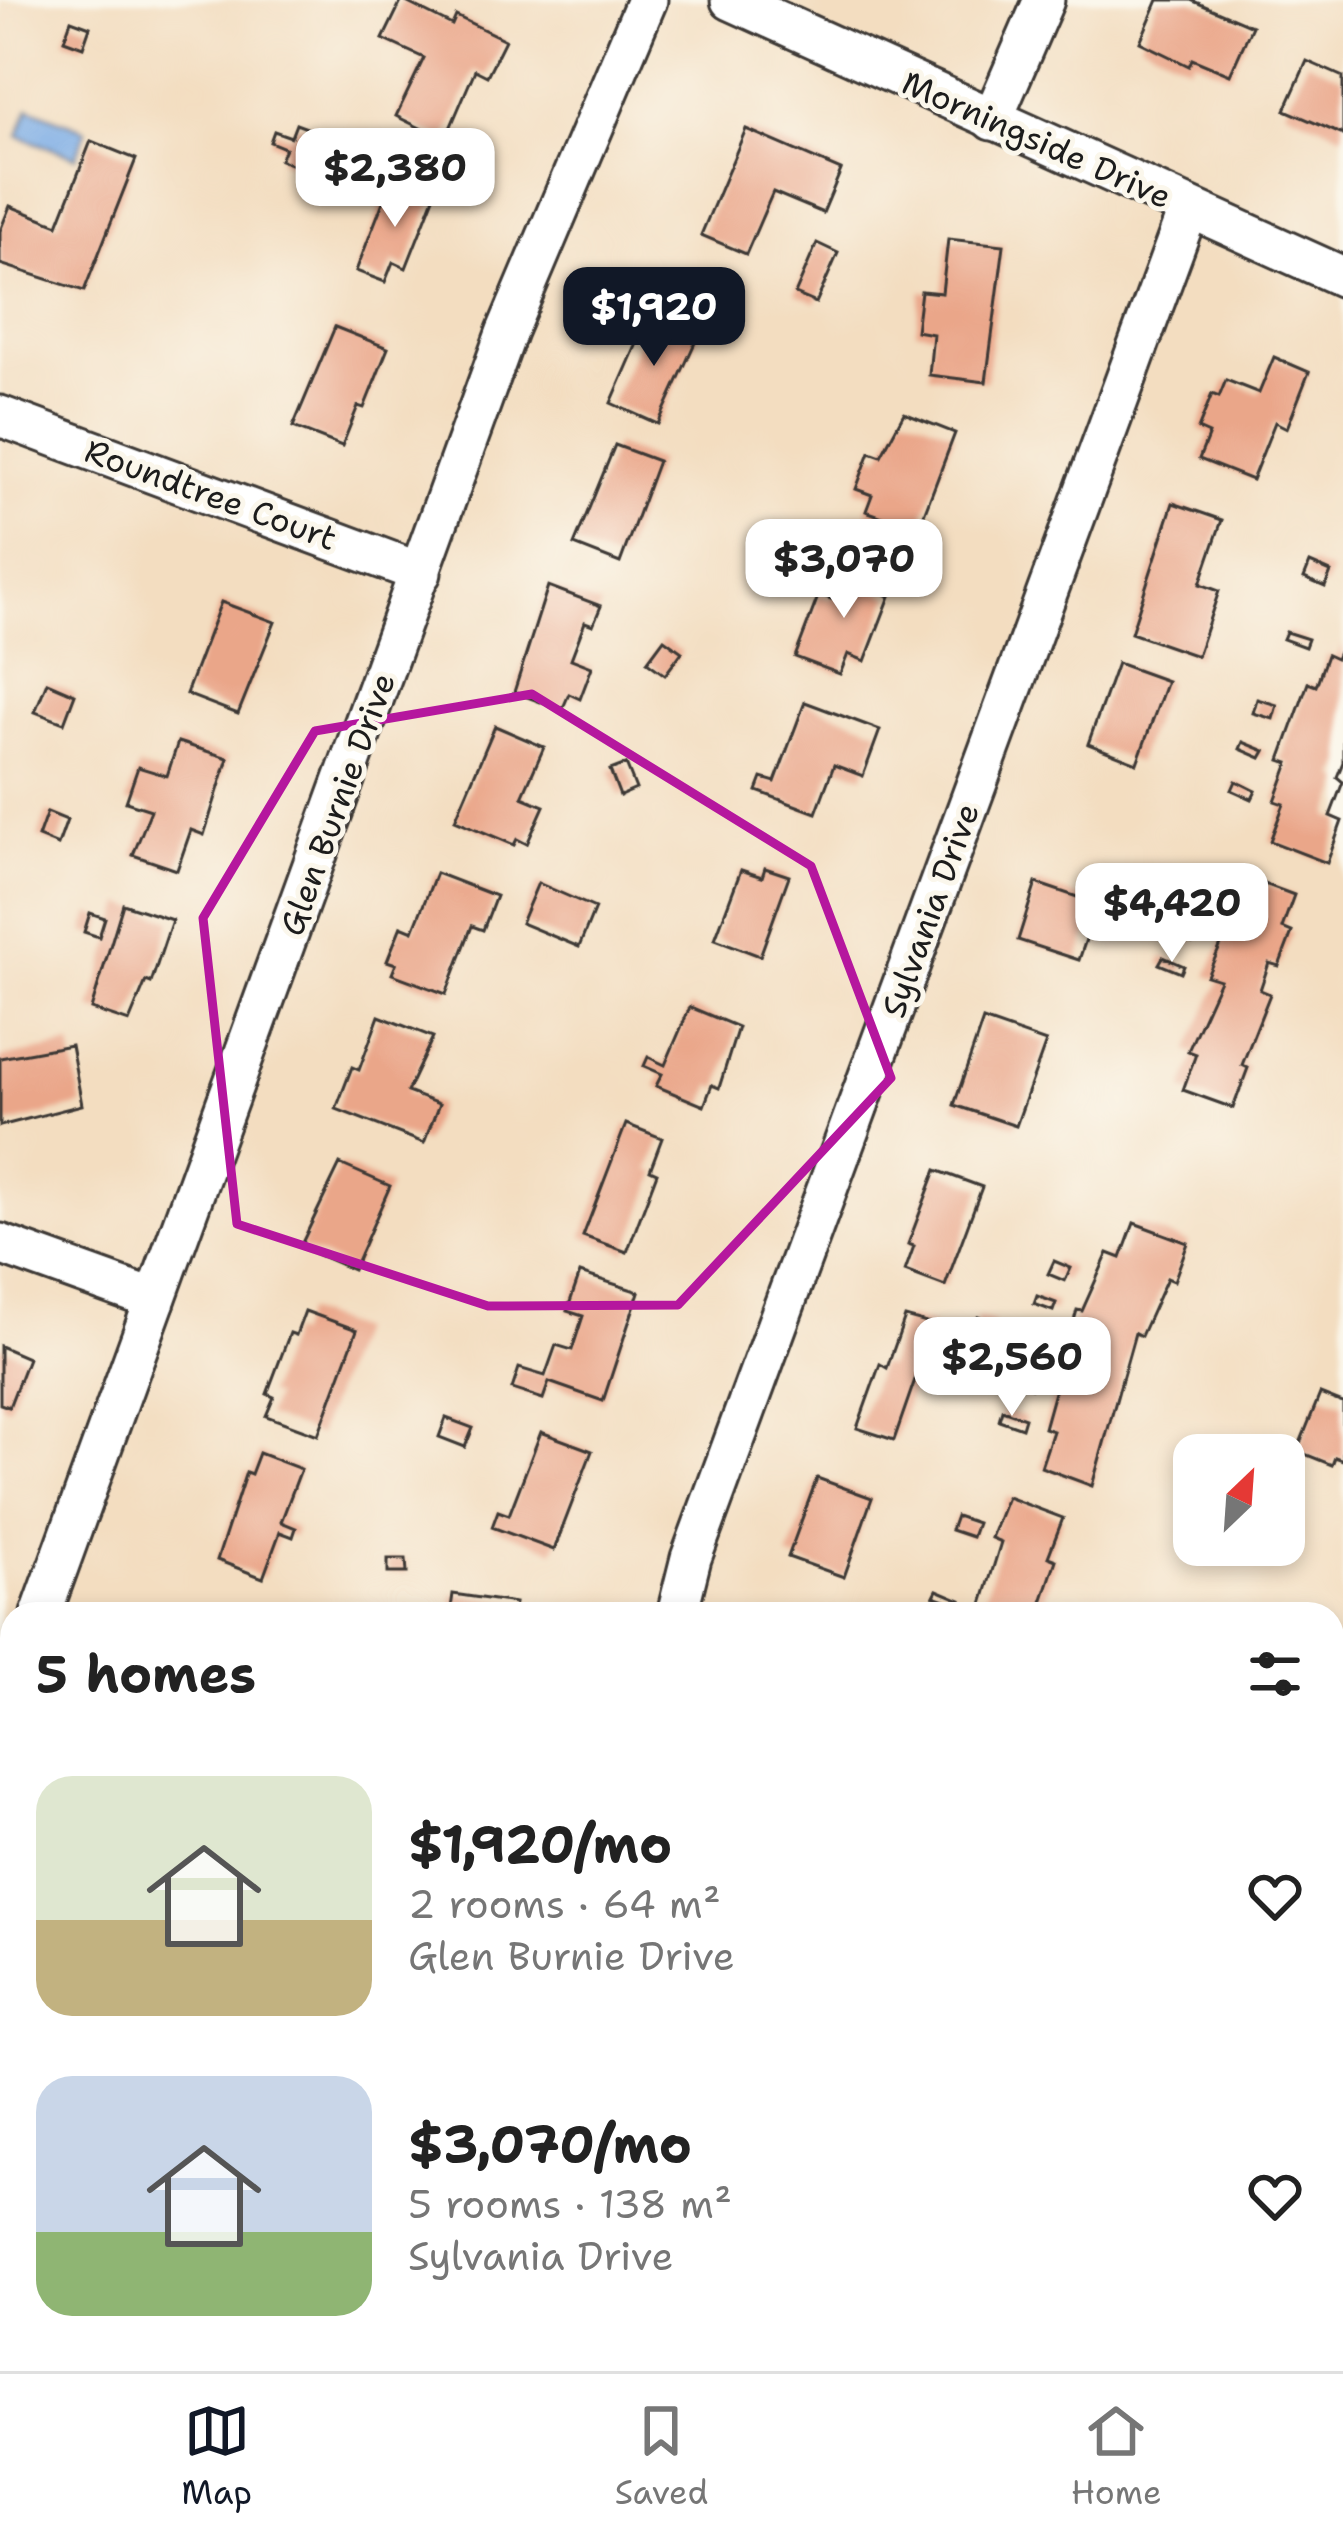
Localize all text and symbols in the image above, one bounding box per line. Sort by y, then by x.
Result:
street label: Morningside Drive [895,60,1179,219]
pin: $2,380 [297,128,493,230]
text: $2,380 [323,141,467,193]
pin: $1,920 [556,267,752,369]
text: $1,920 [590,280,718,332]
street label: Roundtree Court [79,428,343,561]
pin: $3,070 [746,519,942,621]
text: $3,070 [772,532,916,584]
street label: Glen Burnie Drive [269,667,406,942]
street label: Sylvania Drive [871,797,990,1023]
pin: $4,420 [1074,863,1270,965]
text: $4,420 [1102,876,1242,928]
pin: $2,560 [914,1317,1110,1419]
text: $2,560 [941,1330,1083,1382]
north arrow [1173,1434,1305,1566]
map controls [1173,1434,1305,1566]
text: 5 homes [36,1640,256,1708]
icon: filters [1242,1641,1308,1707]
text: $1,920/mo [408,1810,672,1878]
icon: home [132,1824,276,1968]
icon: heart [1242,1863,1308,1929]
text: 2 rooms · 64 m² [408,1878,721,1930]
text: Glen Burnie Drive [408,1930,735,1982]
text: $3,070/mo [408,2110,692,2178]
icon: home [132,2124,276,2268]
icon: heart [1242,2163,1308,2229]
text: 5 rooms · 138 m² [408,2178,732,2230]
text: Sylvania Drive [408,2230,673,2282]
tab: Map [181,2398,252,2515]
tab: Saved [615,2398,708,2515]
tab: Home [1071,2398,1162,2515]

